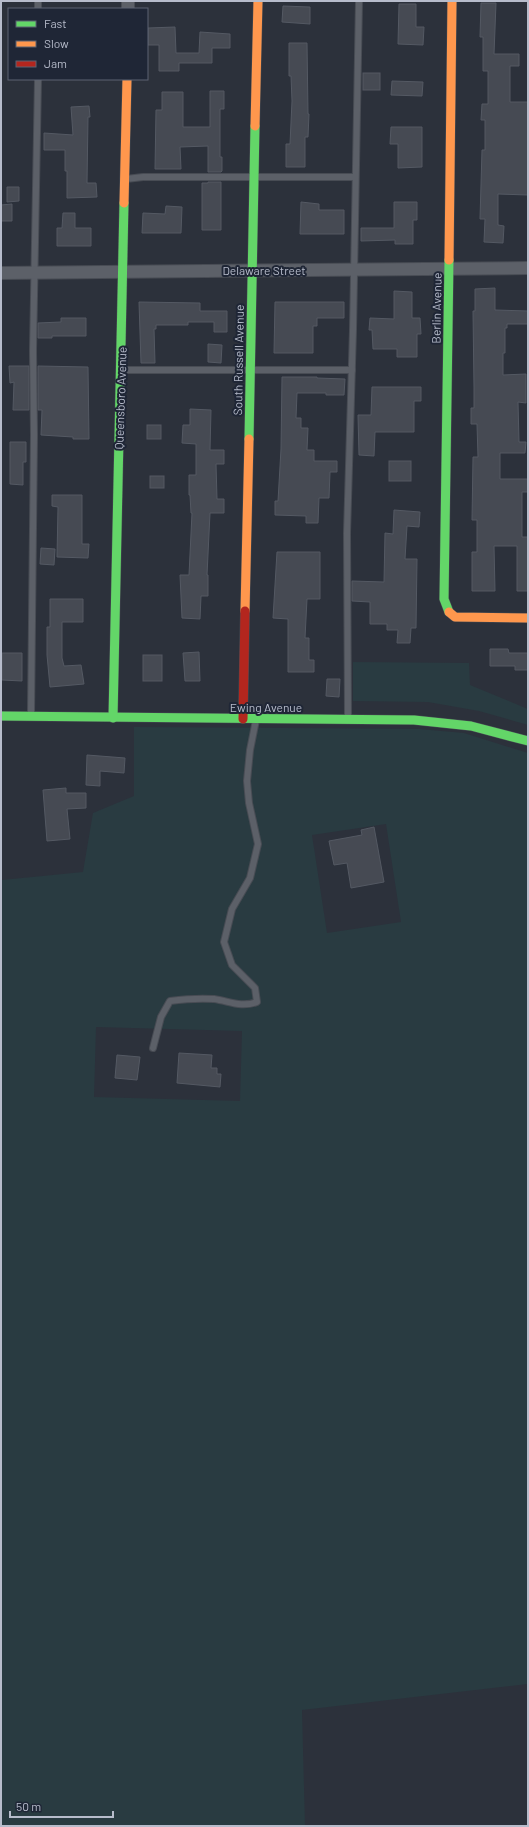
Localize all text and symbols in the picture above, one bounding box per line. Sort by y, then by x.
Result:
legend [8,8,148,80]
text: Fast [44,16,67,30]
text: Slow [44,36,69,50]
text: Jam [44,56,67,70]
street label: Delaware Street [222,263,306,277]
street label: Berlin Avenue [428,272,444,344]
street label: South Russell Avenue [230,304,246,416]
street label: Queensboro Avenue [111,346,129,450]
street label: Ewing Avenue [230,700,302,714]
scale bar [10,1793,113,1819]
text: 50 m [16,1799,41,1813]

